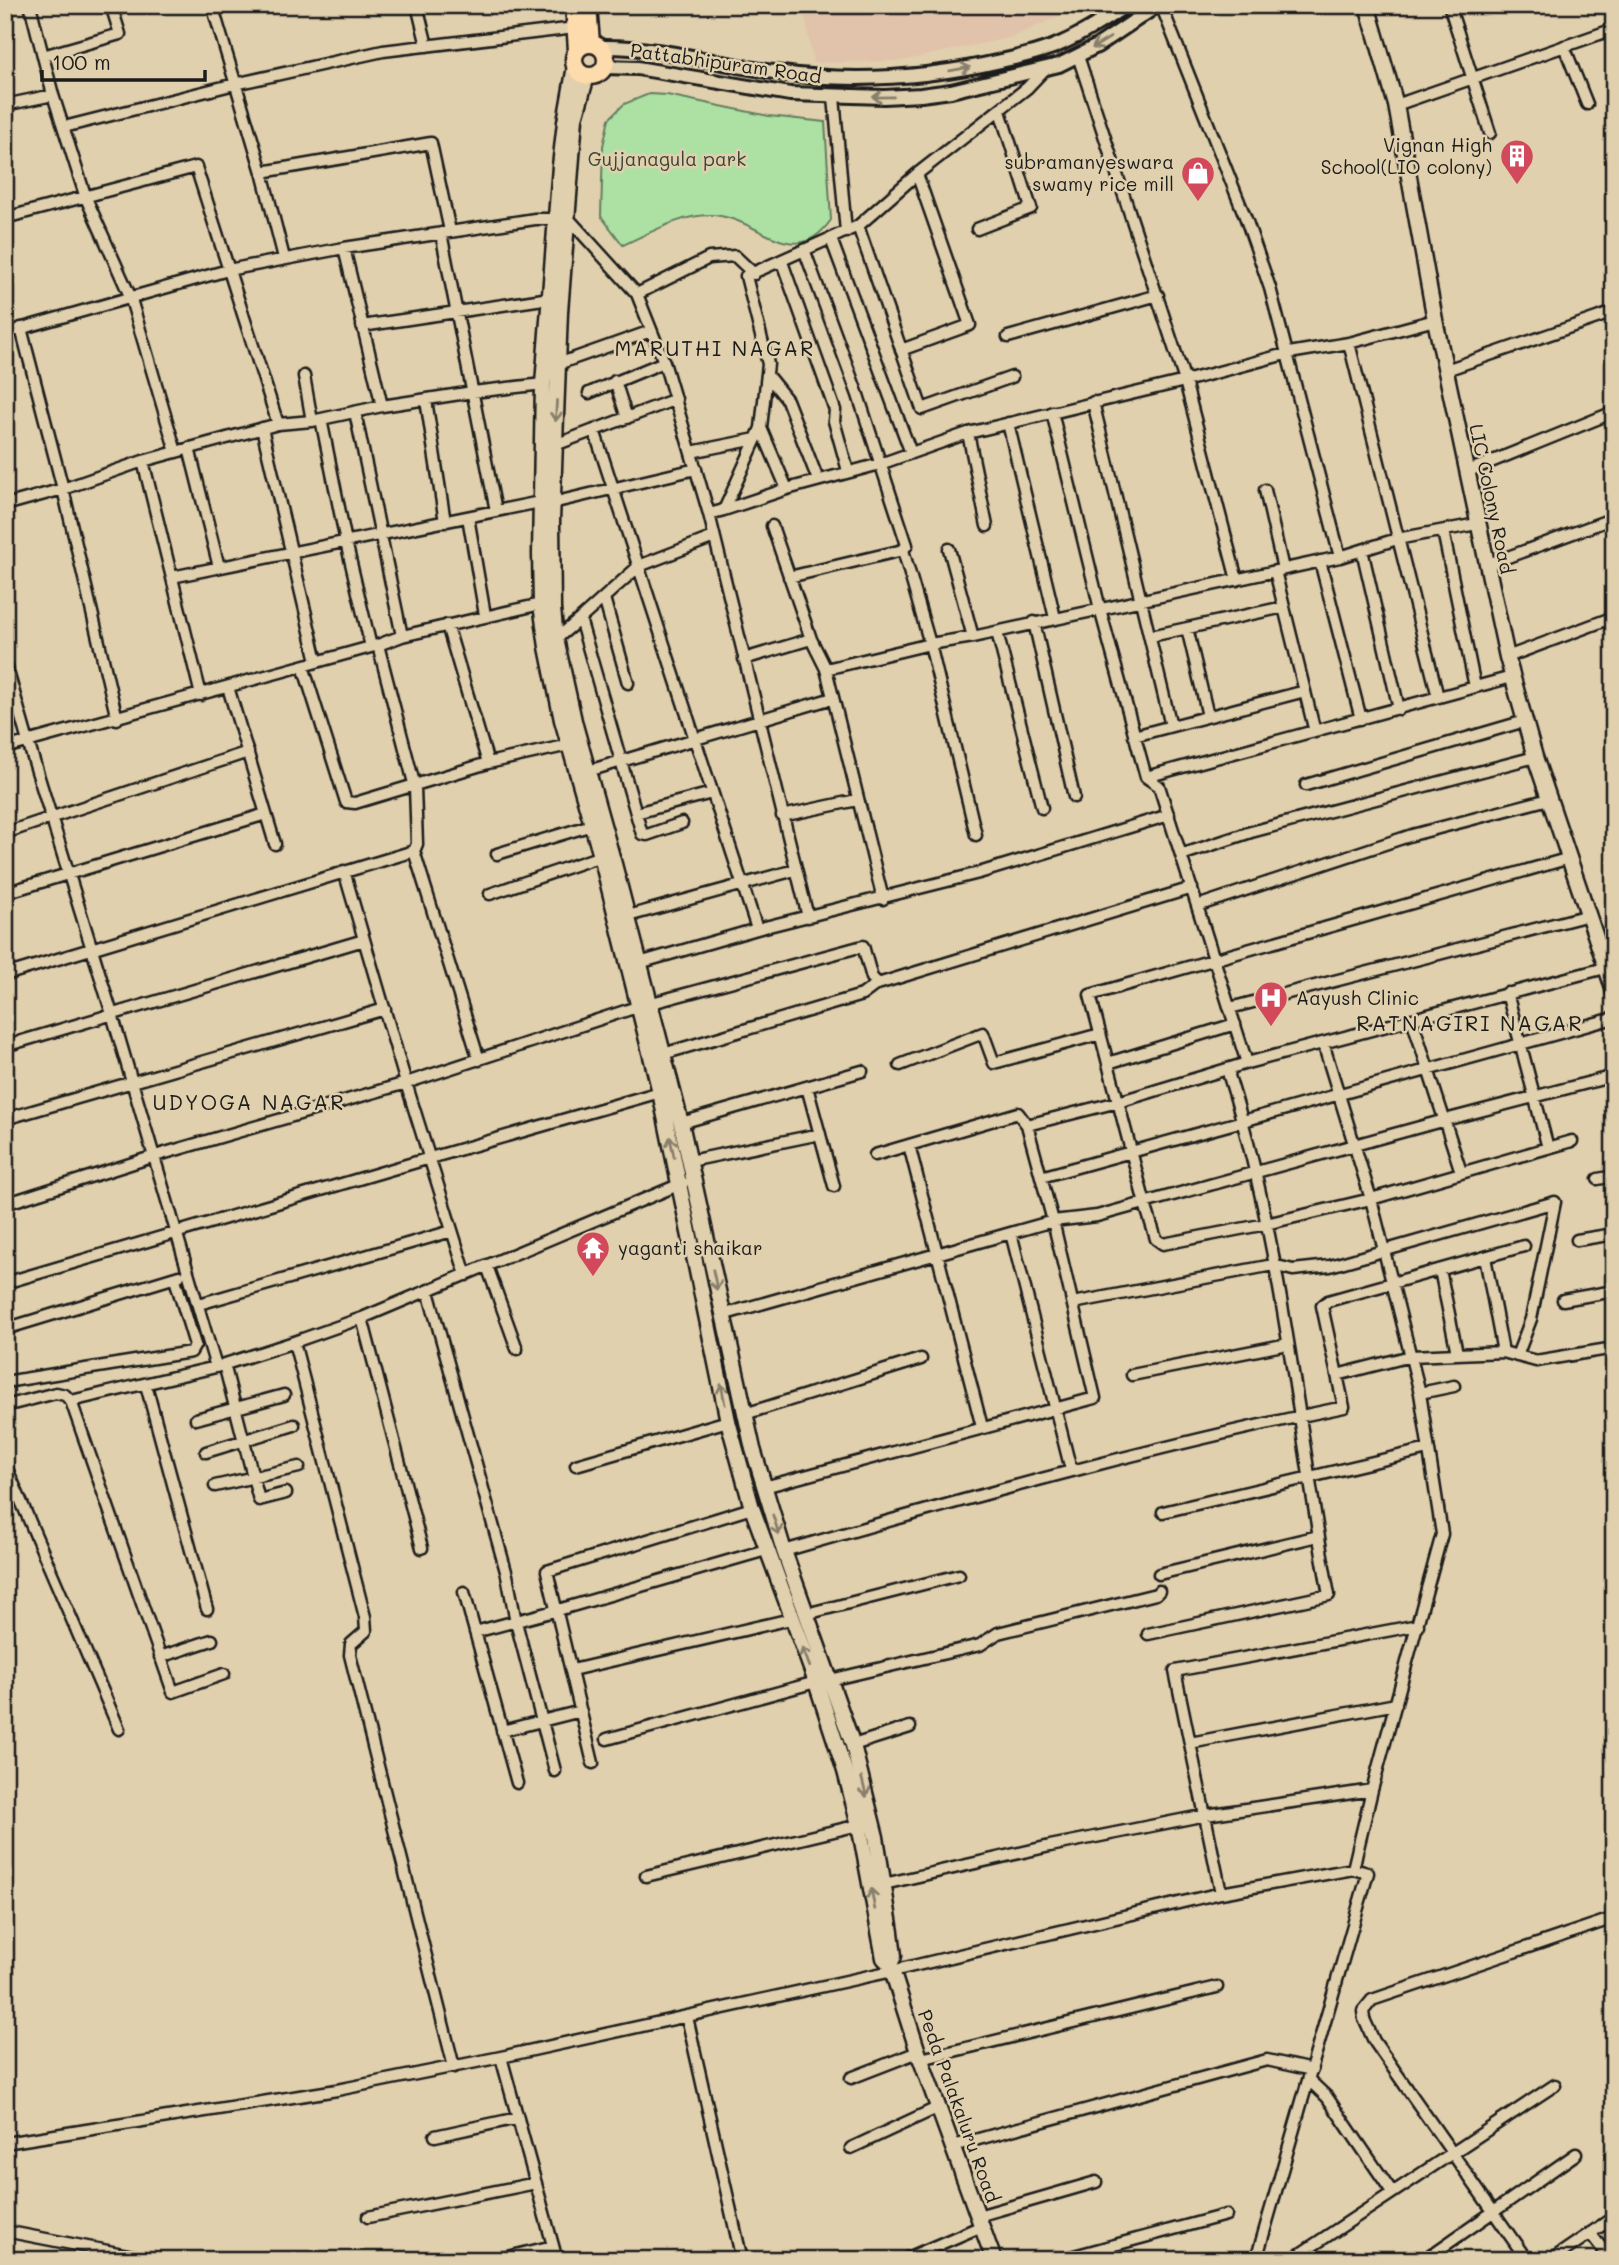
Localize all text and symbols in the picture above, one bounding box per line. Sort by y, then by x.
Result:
one-way arrow [1092,36,1112,50]
street label: Pattabhipuram Road [629,37,823,88]
scale bar [42,38,205,82]
text: 100 m [52,48,111,75]
one-way arrow [948,62,971,76]
one-way arrow [871,90,894,104]
place label: Vignan High School(LIO colony) [1321,132,1492,179]
building icon: Vignan High School(LIO colony) [1498,137,1536,186]
park label: Gujjanagula park [588,146,746,171]
place label: subramanyeswara swamy rice mill [1005,149,1174,196]
shop icon: subramanyeswara swamy rice mill [1179,154,1217,203]
district label: MARUTHI NAGAR [615,334,815,361]
one-way arrow [550,400,563,423]
street label: LIC Colony Road [1464,422,1521,576]
hospital icon: Aayush Clinic [1252,979,1290,1028]
place label: Aayush Clinic [1296,985,1419,1010]
district label: RATNAGIRI NAGAR [1356,1009,1584,1036]
district label: UDYOGA NAGAR [152,1088,346,1115]
one-way arrow [664,1136,678,1159]
temple icon: yaganti shaikar [574,1229,612,1278]
place label: yaganti shaikar [618,1235,762,1260]
one-way arrow [709,1268,722,1291]
one-way arrow [716,1383,729,1406]
one-way arrow [771,1513,783,1535]
one-way arrow [798,1647,811,1668]
one-way arrow [858,1775,871,1797]
one-way arrow [866,1888,879,1911]
street label: Peda Palakaluru Road [913,2006,1006,2206]

